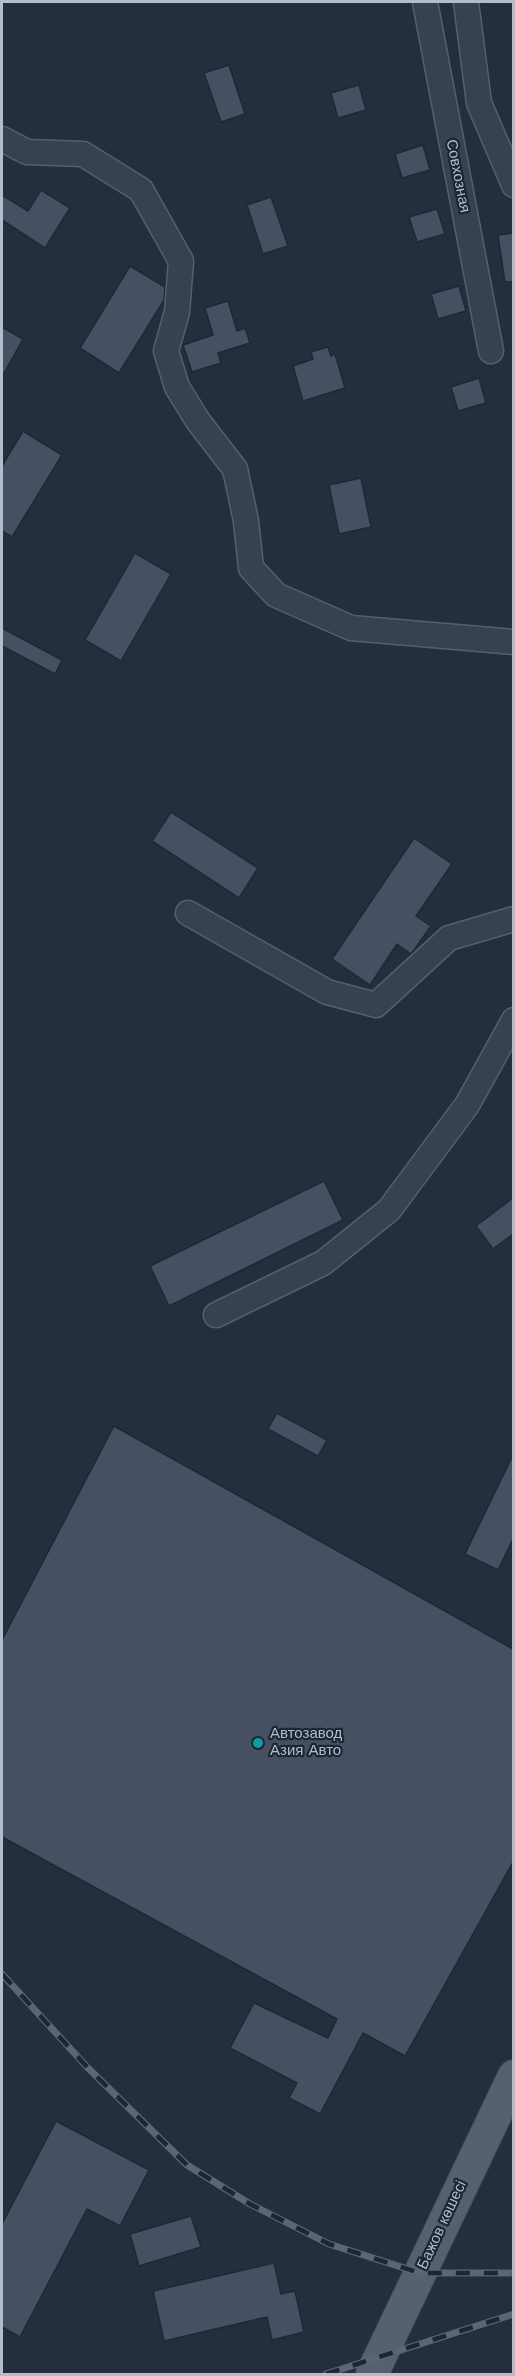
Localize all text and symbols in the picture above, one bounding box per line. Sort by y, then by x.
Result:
street label: Совхозная [442,138,474,214]
place label: Автозавод Азия Авто [270,1725,342,1760]
marker: Автозавод Азия Авто [251,1736,265,1750]
street label: Бажов көшесі [414,2178,470,2272]

